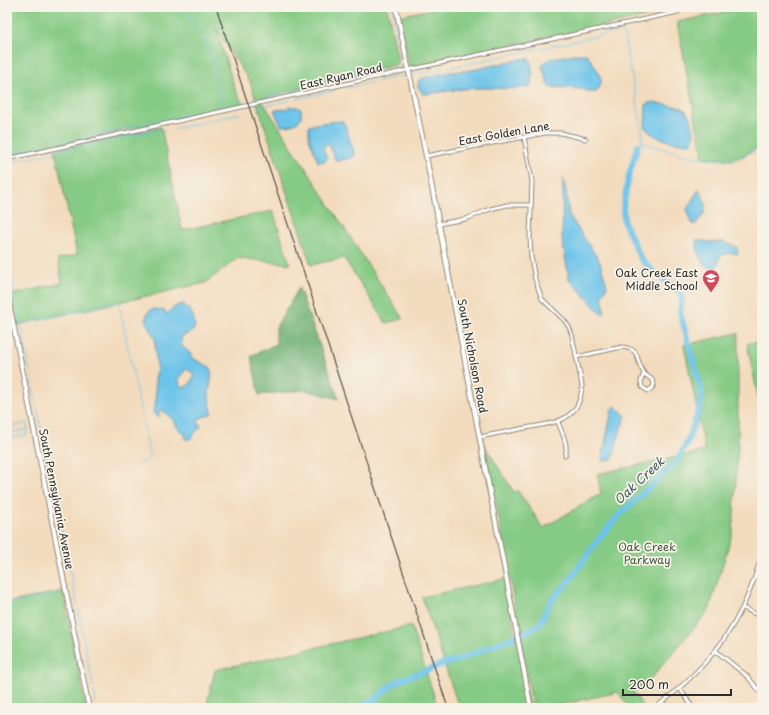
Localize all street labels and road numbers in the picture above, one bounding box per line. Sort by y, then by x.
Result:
street label: East Ryan Road [298,58,384,94]
street label: East Golden Lane [457,117,551,149]
street label: South Nicholson Road [454,297,493,415]
street label: South Pennsylvania Avenue [35,427,79,571]

